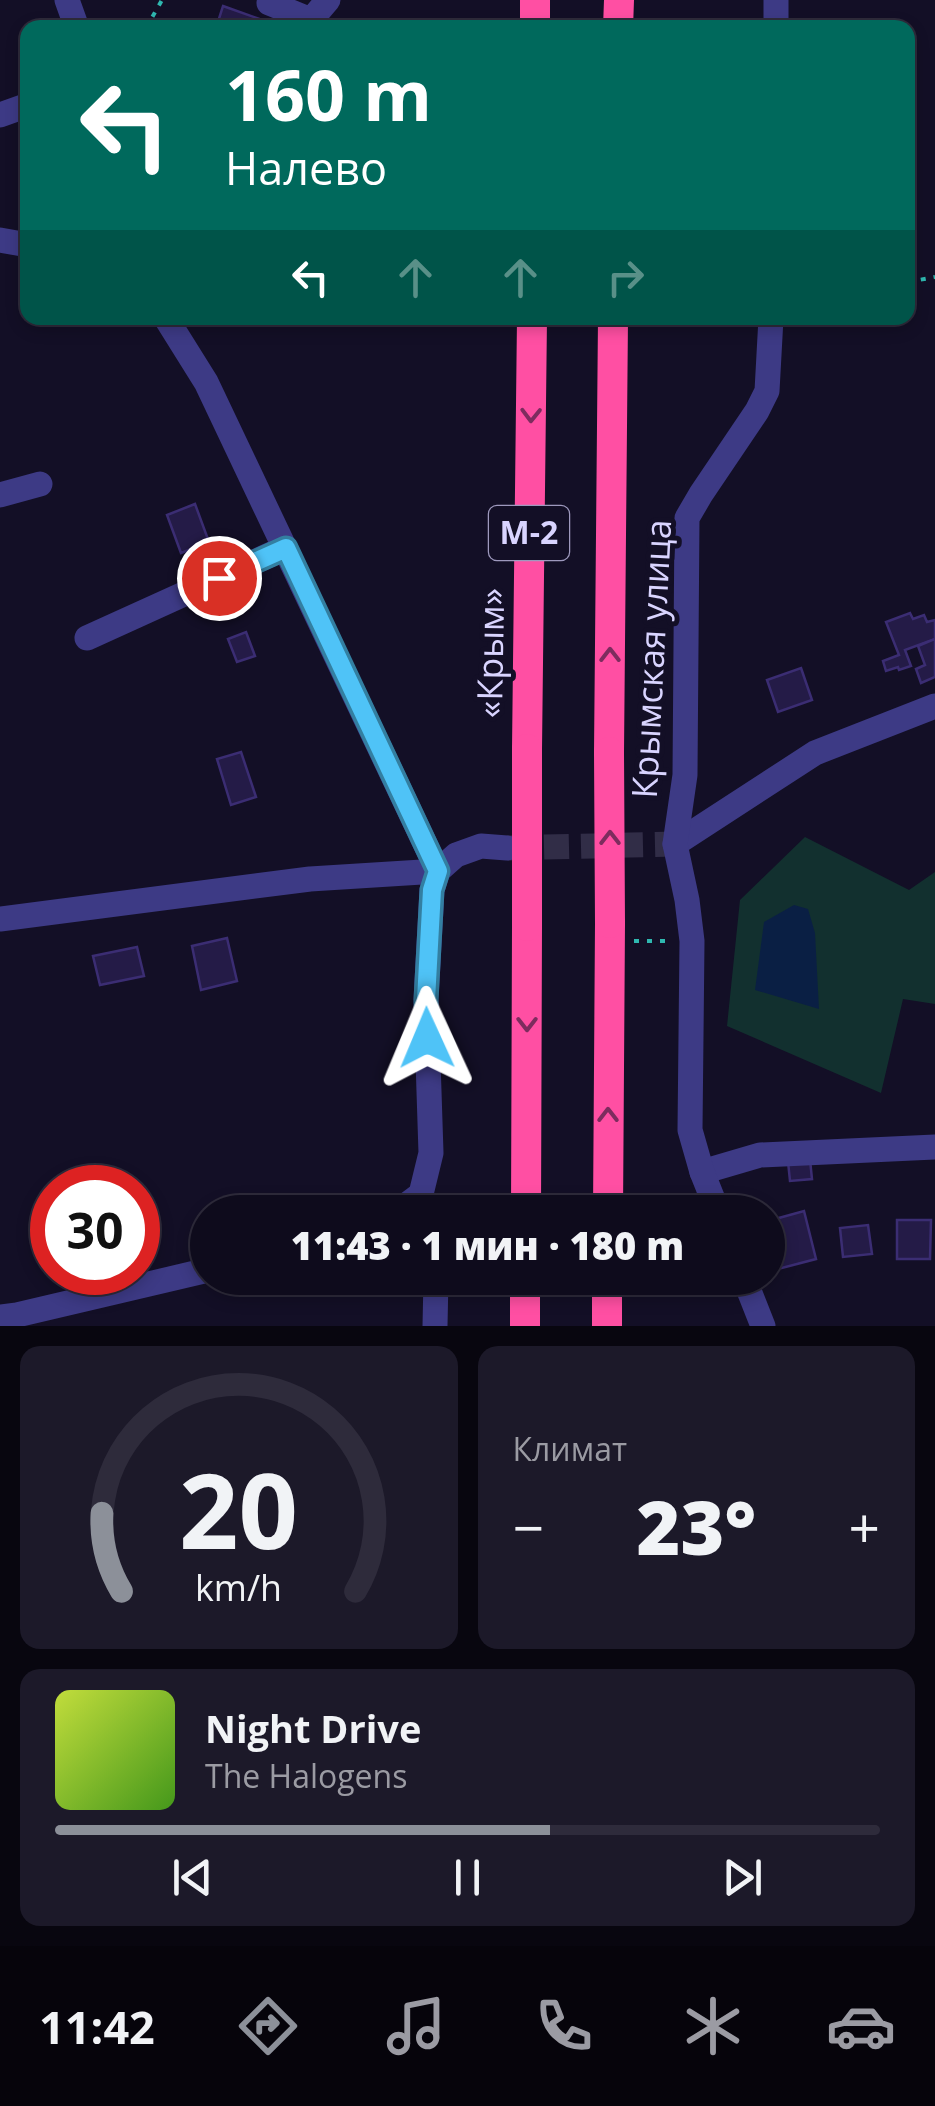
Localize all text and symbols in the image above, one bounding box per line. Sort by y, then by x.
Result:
text: 160 m [225,46,432,142]
icon: left [60,60,190,190]
text: Налево [225,137,387,198]
icon: left [283,250,338,305]
icon: ahead [388,250,443,305]
icon: ahead [493,250,548,305]
icon: right [598,250,653,305]
one-way arrow [520,407,541,423]
road number: М-2 [489,506,569,560]
street label: Крымская улица [620,518,681,800]
pin [177,536,262,621]
icon: arrive [192,551,247,606]
street label: «Крым» [465,588,514,718]
one-way arrow [599,646,621,662]
one-way arrow [599,829,620,845]
position arrow [375,986,479,1090]
one-way arrow [516,1016,538,1032]
one-way arrow [598,1107,619,1123]
speed limit sign: 30 [30,1165,160,1295]
text: 11:43 · 1 мин · 180 m [291,1219,684,1271]
text: Климат [513,1427,627,1470]
text: 20 [179,1438,298,1579]
text: 23° [636,1475,756,1577]
text: − [513,1489,544,1564]
text: + [849,1489,880,1564]
text: km/h [195,1563,282,1611]
text: Night Drive [205,1702,421,1754]
text: The Halogens [205,1754,407,1797]
icon: previous [165,1850,220,1905]
icon: pause [440,1850,495,1905]
icon: next [715,1850,770,1905]
icon: directions [233,1991,303,2061]
icon: music [381,1991,451,2061]
icon: phone [529,1991,599,2061]
icon: climate [678,1991,748,2061]
icon: car [826,1991,896,2061]
text: 11:42 [39,1996,155,2057]

